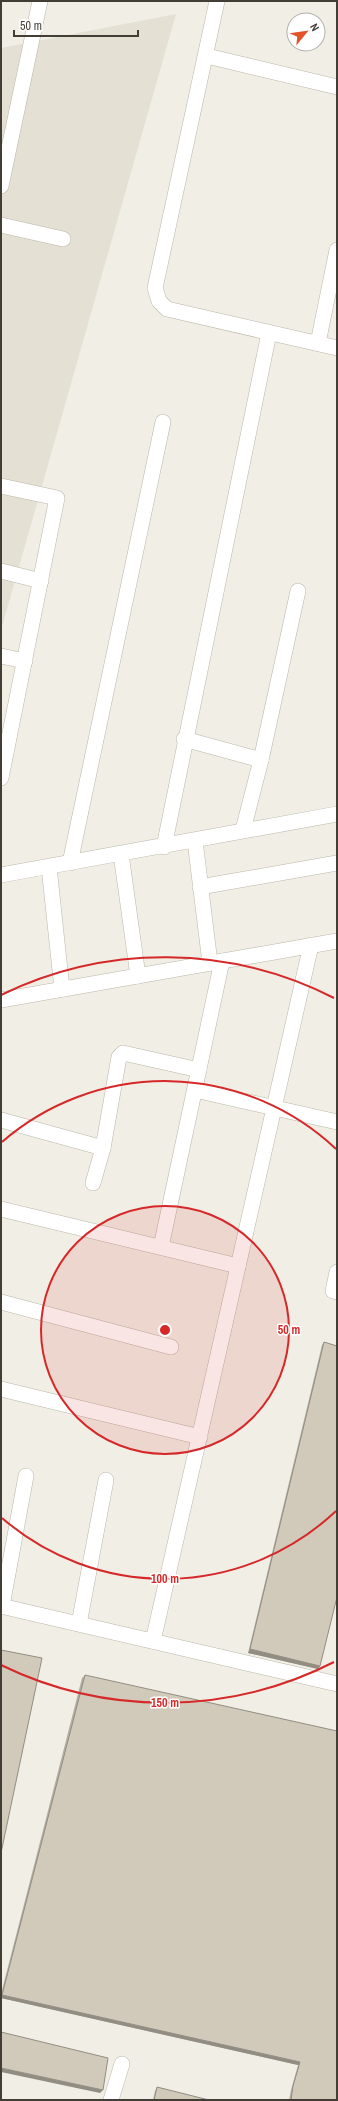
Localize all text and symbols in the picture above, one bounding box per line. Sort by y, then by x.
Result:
scale bar [14,12,138,38]
north arrow [286,12,326,52]
text: 50 m [20,18,42,34]
text: N [307,21,322,33]
text: 50 m [278,1322,300,1338]
centre of rings [158,1323,172,1337]
text: 100 m [151,1571,179,1587]
text: 150 m [151,1695,179,1711]

